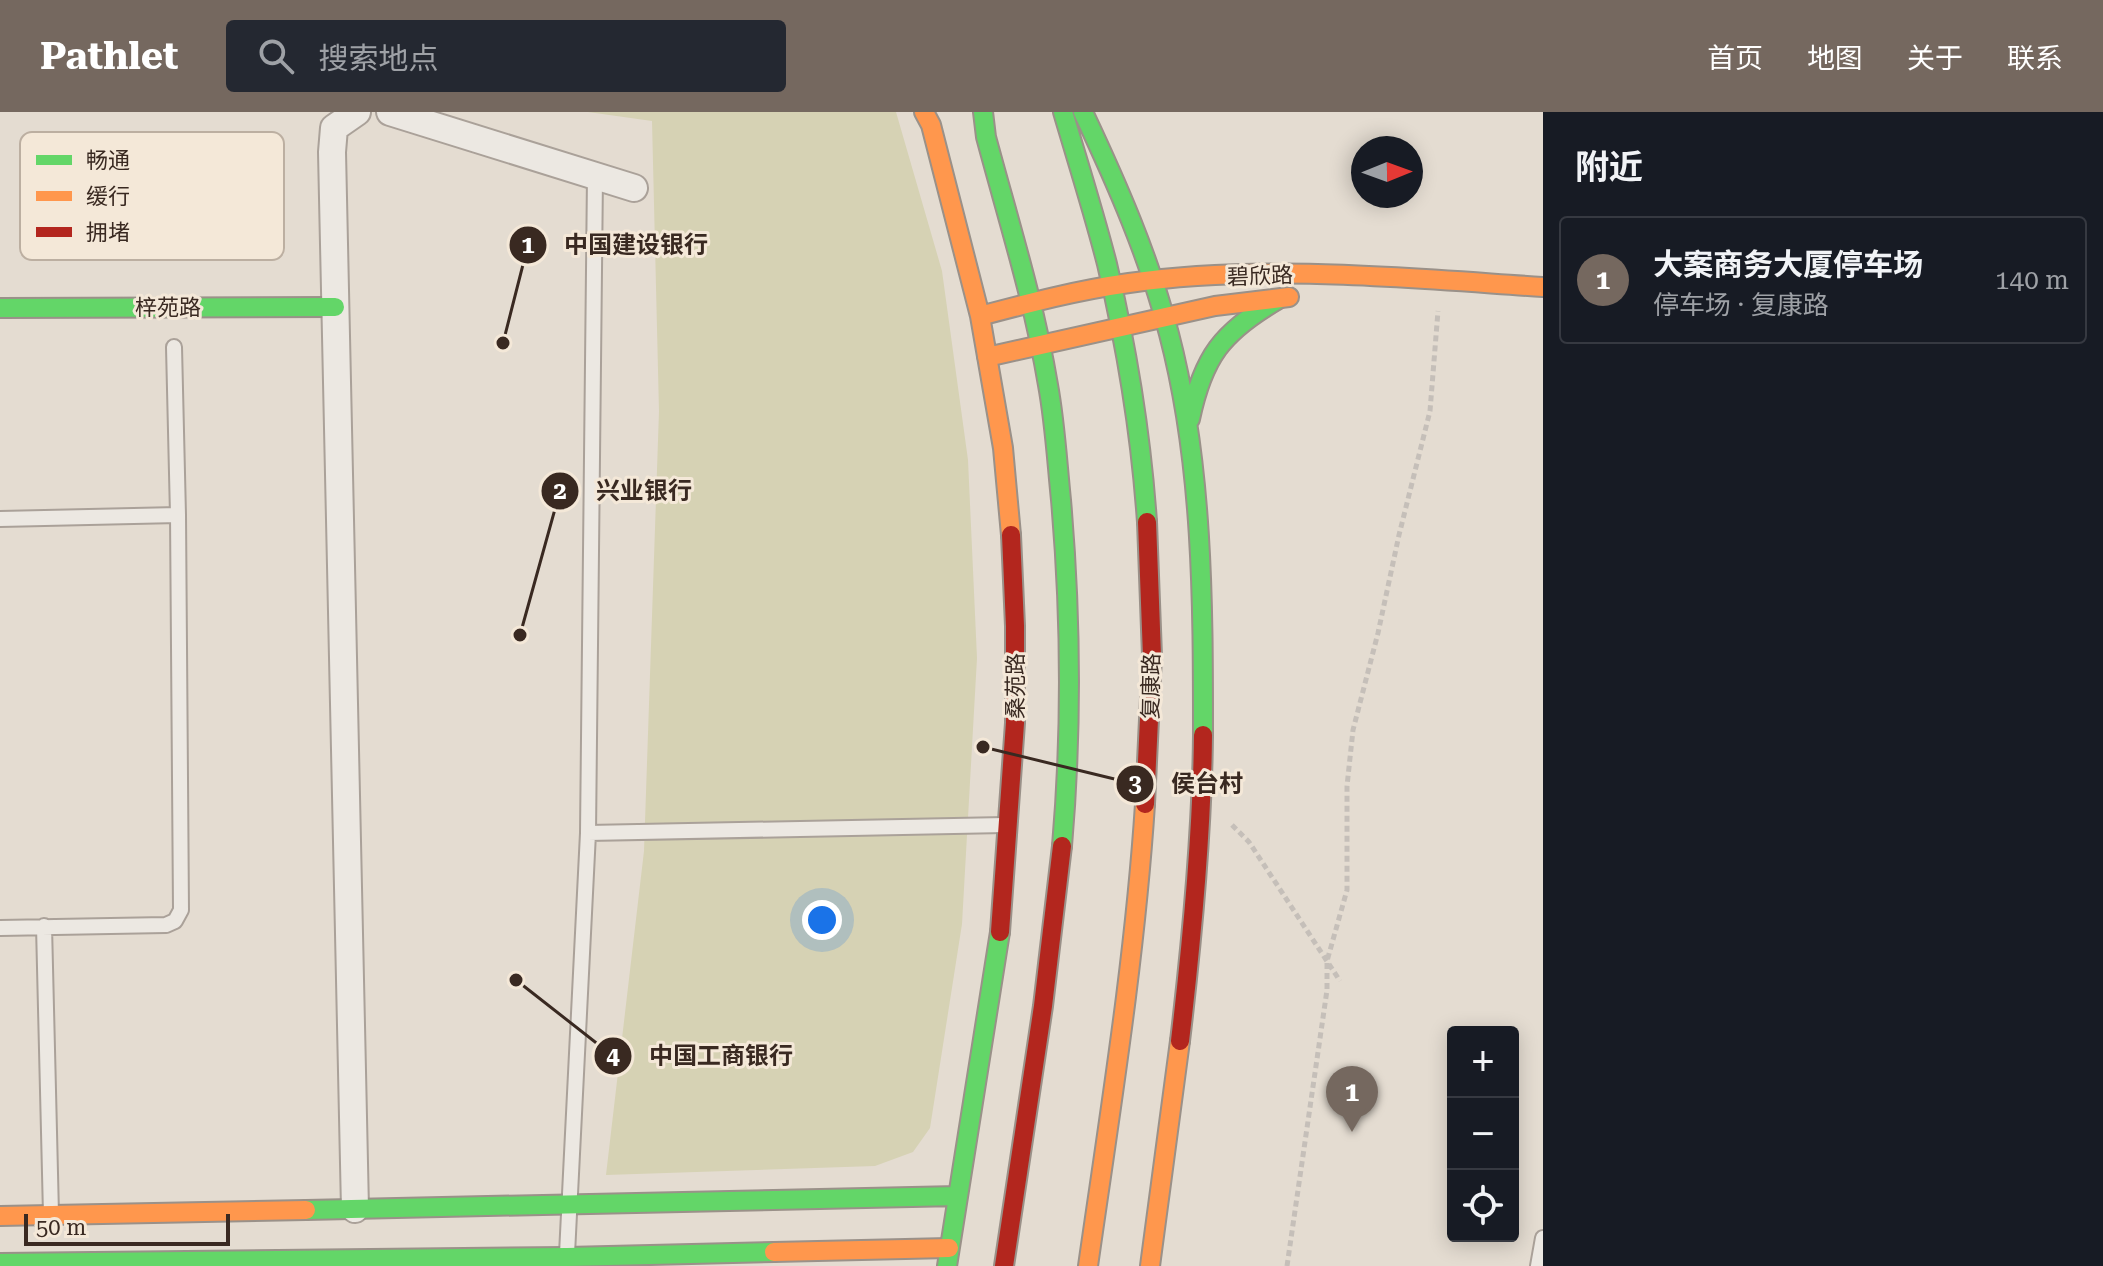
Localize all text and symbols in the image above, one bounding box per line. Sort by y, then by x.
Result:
search box [226,20,786,92]
text: Pathlet [40,34,178,78]
icon: search [254,34,298,78]
text: 搜索地点 [318,41,438,76]
text: 首页 [1707,42,1763,75]
text: 地图 [1807,42,1863,75]
text: 关于 [1907,42,1963,75]
text: 联系 [2007,42,2063,75]
legend [20,132,284,260]
north arrow [1351,136,1423,208]
text: 附近 [1575,147,1643,187]
text: 畅通 [86,148,130,173]
text: 缓行 [86,184,130,209]
text: 拥堵 [86,220,130,245]
callout: 中国建设银行 [508,221,724,269]
text: 1 [521,231,535,259]
text: 中国建设银行 [564,231,708,259]
text: 大案商务大厦停车场 [1653,247,1923,282]
street label: 碧欣路 [1227,262,1293,290]
text: 1 [1596,265,1610,295]
text: 140 m [1995,265,2069,295]
text: 停车场 · 复康路 [1653,290,1829,320]
street label: 梓苑路 [135,295,201,320]
callout: 兴业银行 [540,467,708,515]
text: 2 [553,477,567,505]
text: 兴业银行 [596,477,692,505]
street label: 桑苑路 [1003,653,1028,719]
street label: 复康路 [1138,653,1164,719]
callout: 侯台村 [1115,760,1259,808]
text: 3 [1128,770,1142,798]
text: 侯台村 [1171,770,1243,798]
your location [802,900,842,940]
map controls [1447,1026,1519,1242]
button: + [1447,1026,1519,1098]
callout: 中国工商银行 [593,1032,809,1080]
text: 4 [606,1042,620,1070]
text: 中国工商银行 [649,1042,793,1070]
pin: 1 [1326,1066,1378,1132]
button: − [1447,1098,1519,1170]
button: locate [1447,1170,1519,1242]
scale bar [24,1210,230,1246]
text: 50 m [36,1215,86,1240]

